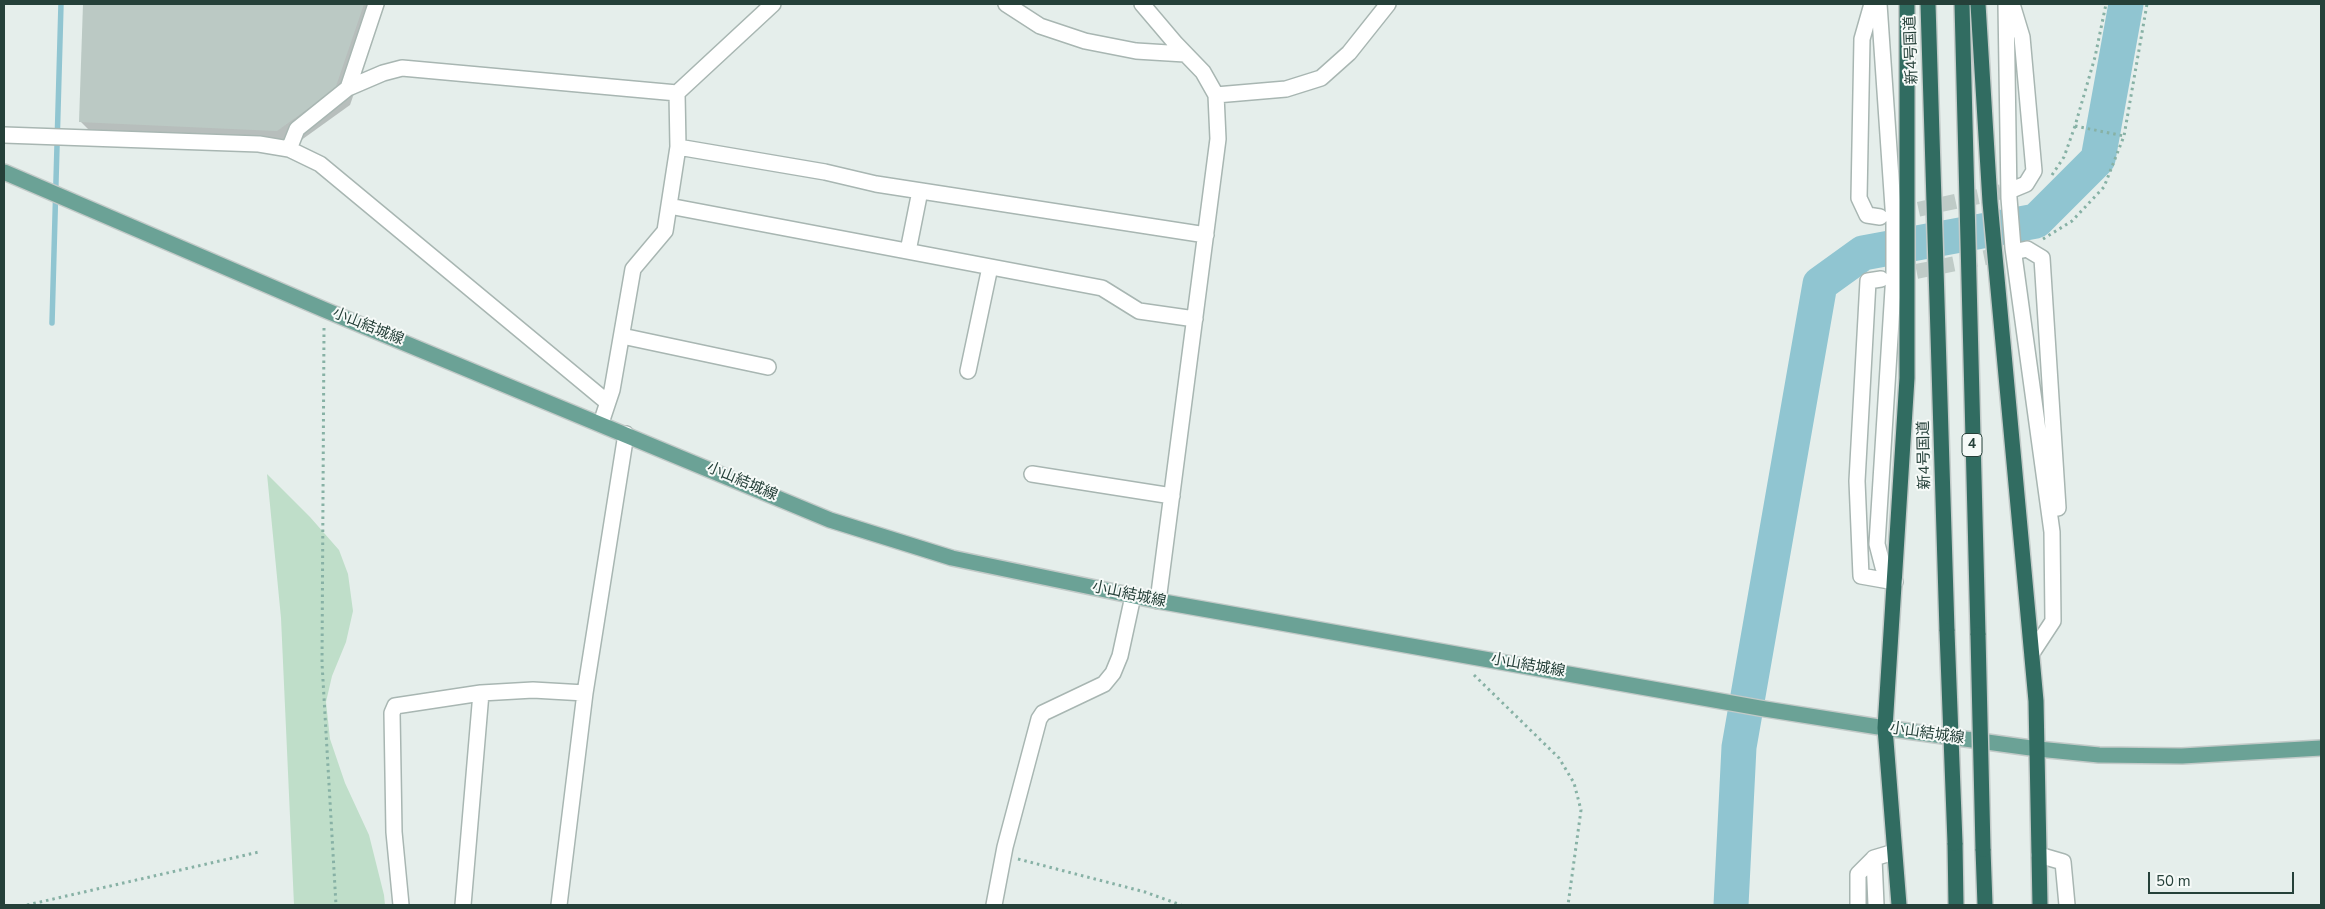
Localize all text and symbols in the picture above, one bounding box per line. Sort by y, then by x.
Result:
street label: 新4号国道 [1902,15,1922,85]
street label: 小山結城線 [330,305,406,349]
street label: 新4号国道 [1915,420,1935,490]
road number: 4 [1962,434,1982,456]
street label: 小山結城線 [704,459,780,505]
street label: 小山結城線 [1090,578,1168,612]
street label: 小山結城線 [1490,651,1566,681]
street label: 小山結城線 [1889,720,1965,748]
scale bar [2150,862,2296,894]
text: 50 m [2156,871,2191,891]

